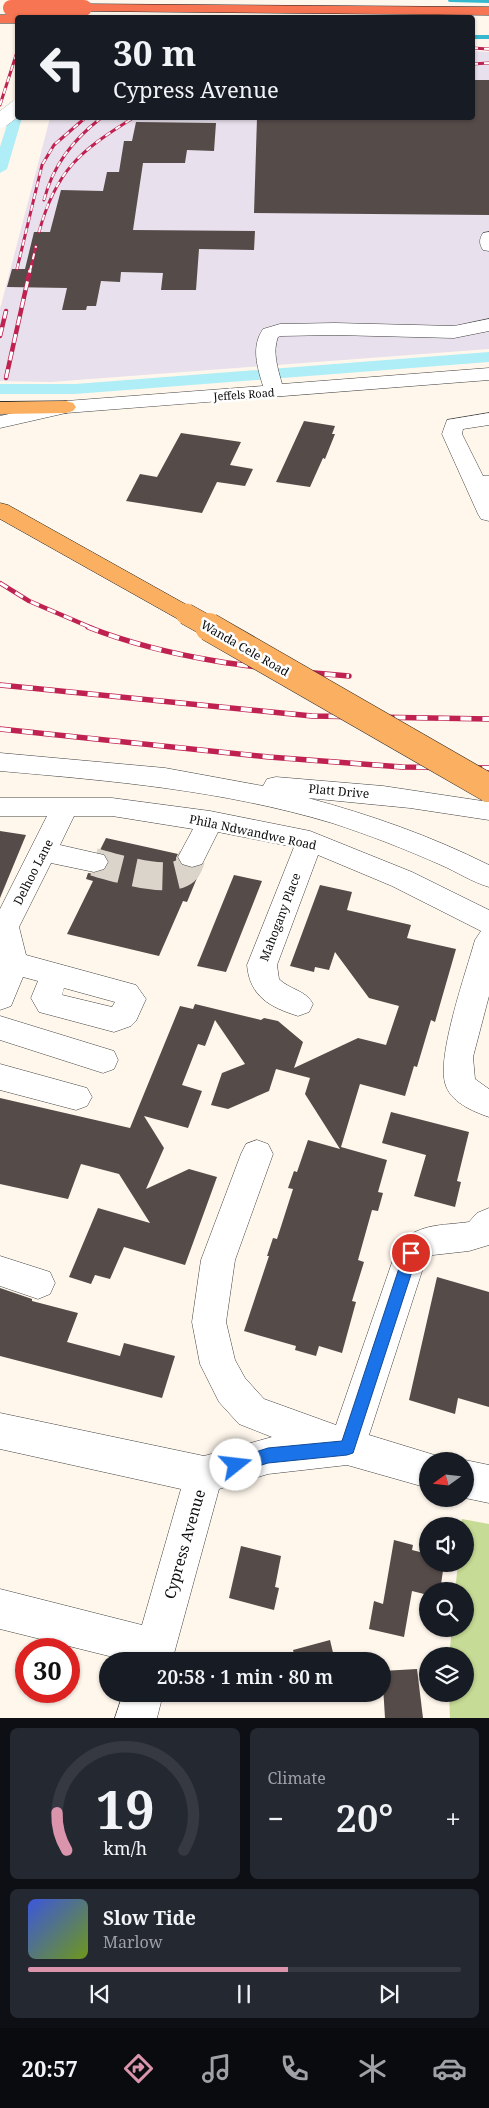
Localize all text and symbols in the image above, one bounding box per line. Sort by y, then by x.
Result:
text: 30 m [113,29,196,76]
icon: left [30,35,95,100]
text: Cypress Avenue [113,74,279,104]
street label: Jeffels Road [212,384,275,404]
street label: Wanda Cele Road [198,616,293,681]
street label: Platt Drive [308,780,370,802]
street label: Phila Ndwandwe Road [188,810,319,854]
street label: Delhoo Lane [9,836,57,908]
street label: Mahogany Place [255,870,305,964]
pin [390,1232,432,1274]
icon: arrive [397,1239,425,1267]
position arrow [209,1438,261,1490]
north arrow [419,1452,474,1508]
map controls [419,1452,474,1702]
street label: Cypress Avenue [159,1487,209,1601]
button: sound [419,1517,474,1572]
button: search [419,1582,474,1637]
speed limit sign: 30 [15,1638,80,1703]
button: layers [419,1647,474,1702]
text: 20:58 · 1 min · 80 m [157,1664,333,1690]
text: Climate [268,1767,326,1789]
text: 19 [95,1773,154,1844]
text: 20° [336,1791,394,1843]
text: − [268,1799,284,1837]
text: + [445,1799,461,1837]
text: km/h [103,1836,147,1860]
text: Slow Tide [103,1905,196,1931]
text: Marlow [103,1931,163,1953]
icon: previous [86,1980,114,2008]
icon: pause [230,1980,258,2008]
icon: next [375,1980,403,2008]
icon: directions [121,2051,156,2086]
icon: music [199,2051,234,2086]
icon: phone [277,2051,312,2086]
icon: climate [355,2051,390,2086]
icon: car [432,2051,467,2086]
text: 20:57 [21,2053,78,2083]

